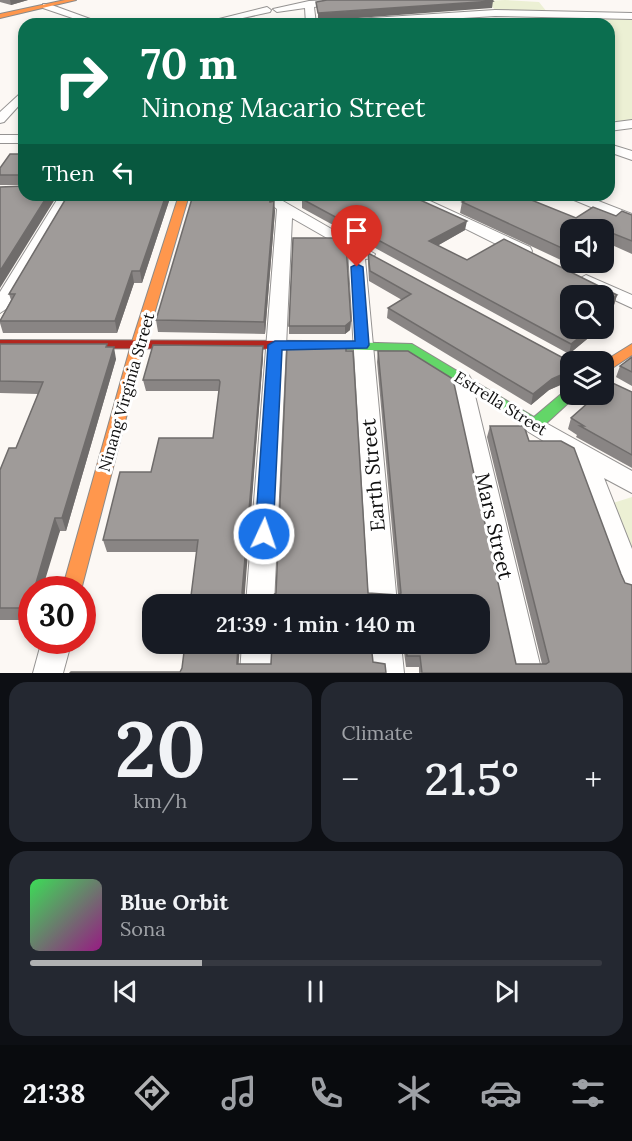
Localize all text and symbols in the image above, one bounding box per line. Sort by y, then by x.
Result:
text: 70 m [141,37,237,91]
icon: right [42,42,120,120]
text: Ninong Macario Street [141,90,425,124]
icon: left [107,156,140,189]
text: Then [42,159,95,187]
pin [331,205,382,267]
icon: arrive [340,214,373,247]
map controls [560,219,614,405]
button: sound [560,219,614,273]
button: search [560,285,614,339]
street label: Ninang Virginia Street [94,309,159,474]
button: layers [560,351,614,405]
street label: Estrella Street [451,367,552,440]
street label: Earth Street [355,417,390,533]
street label: Mars Street [470,470,519,582]
position arrow [232,502,296,566]
speed limit sign: 30 [18,576,96,654]
text: 21:39 · 1 min · 140 m [216,610,416,638]
text: 20 [115,699,206,798]
text: Climate [342,720,413,745]
text: 21.5° [425,750,519,807]
text: − [342,758,359,800]
text: + [585,758,602,800]
text: km/h [133,788,187,813]
text: Blue Orbit [120,888,228,916]
text: Sona [120,916,166,941]
icon: previous [109,975,142,1008]
icon: pause [299,975,332,1008]
icon: next [490,975,523,1008]
icon: directions [131,1072,173,1114]
icon: music [218,1072,260,1114]
icon: phone [305,1072,347,1114]
icon: climate [393,1072,435,1114]
icon: car [480,1072,522,1114]
icon: filters [567,1072,609,1114]
text: 21:38 [23,1076,85,1110]

